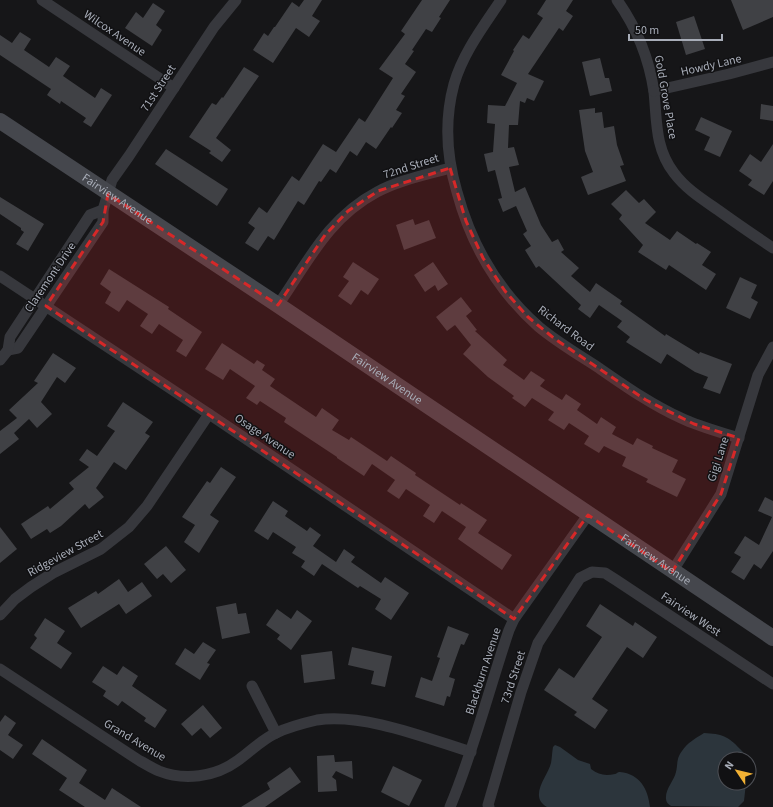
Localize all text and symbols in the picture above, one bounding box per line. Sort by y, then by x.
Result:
street label: Wilcox Avenue [80,6,149,61]
scale bar [629,16,722,42]
text: 50 m [635,22,659,39]
street label: Howdy Lane [679,50,743,81]
street label: Gold Grove Place [650,54,681,140]
street label: 71st Street [137,61,180,115]
street label: 72nd Street [381,149,441,183]
street label: Fairview Avenue [79,170,156,229]
street label: Claremont Drive [21,239,80,316]
street label: Richard Road [534,302,597,355]
street label: Fairview Avenue [348,349,426,409]
street label: Osage Avenue [231,410,299,463]
street label: Gigi Lane [703,435,734,484]
street label: Ridgeview Street [24,526,106,581]
street label: Fairview Avenue [617,530,694,590]
street label: Fairview West [657,588,724,641]
street label: Blackburn Avenue [461,625,506,717]
street label: 73rd Street [497,648,530,706]
street label: Grand Avenue [100,715,169,766]
north arrow [717,751,757,791]
text: N [721,758,737,773]

